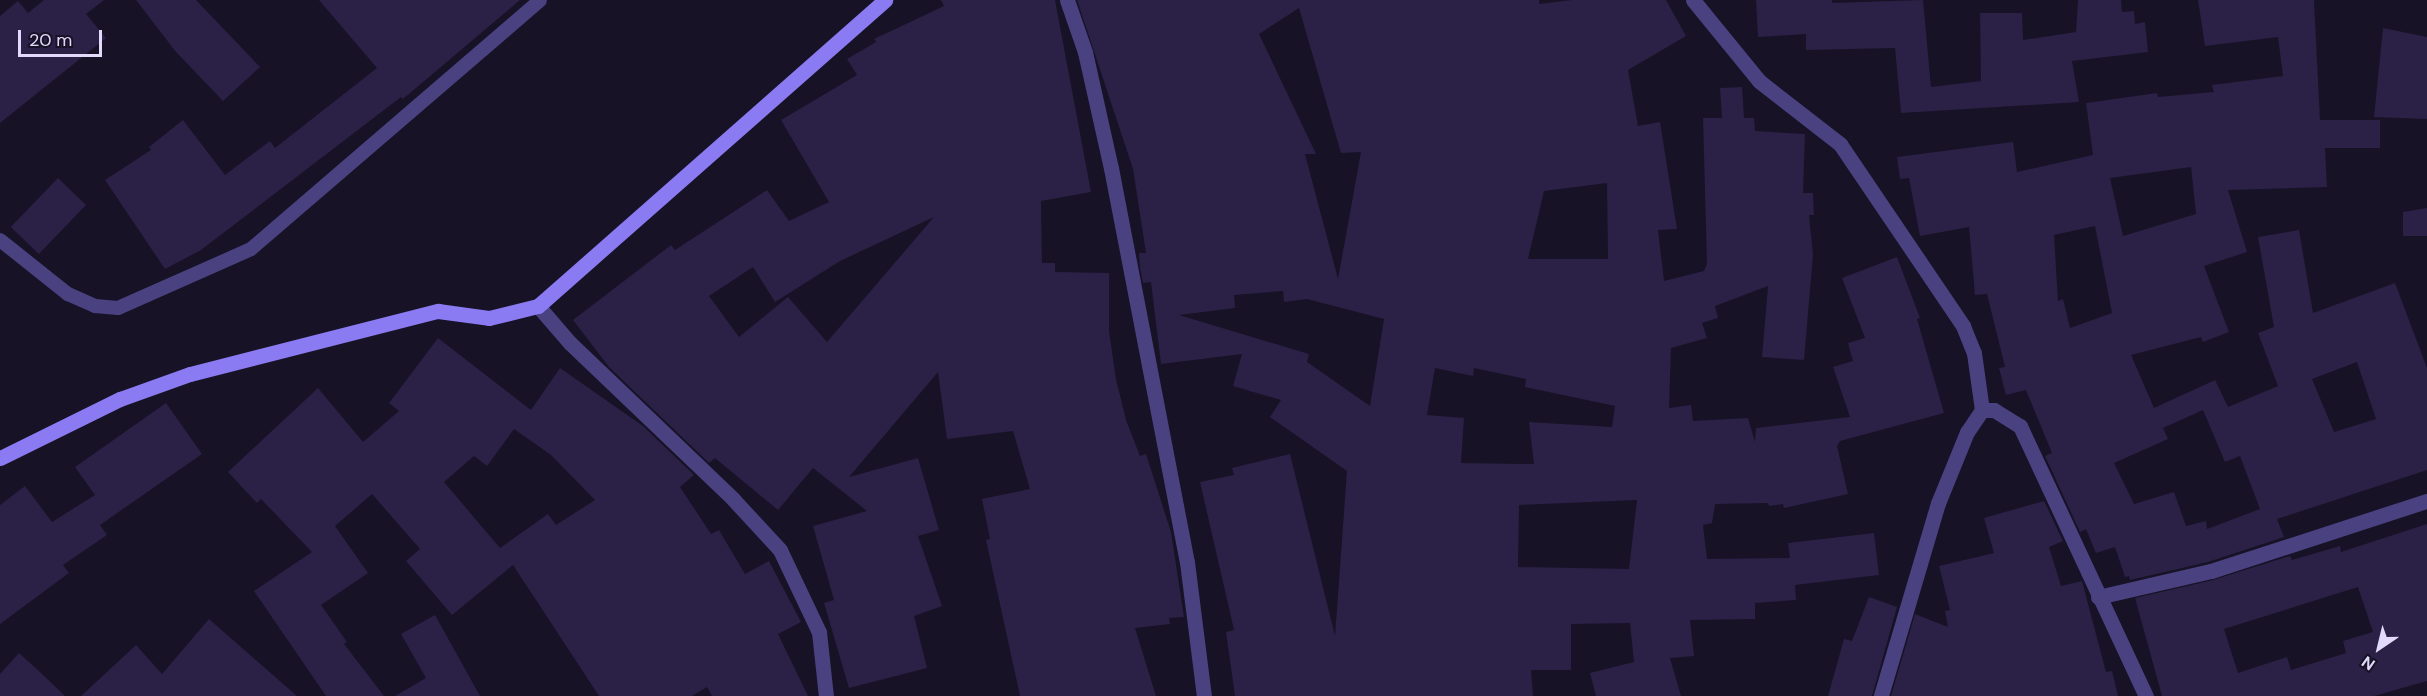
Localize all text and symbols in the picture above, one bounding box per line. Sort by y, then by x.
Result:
scale bar [21,18,105,56]
text: 20 m [29,28,72,52]
north arrow [2349,618,2409,678]
text: N [2358,651,2379,675]

